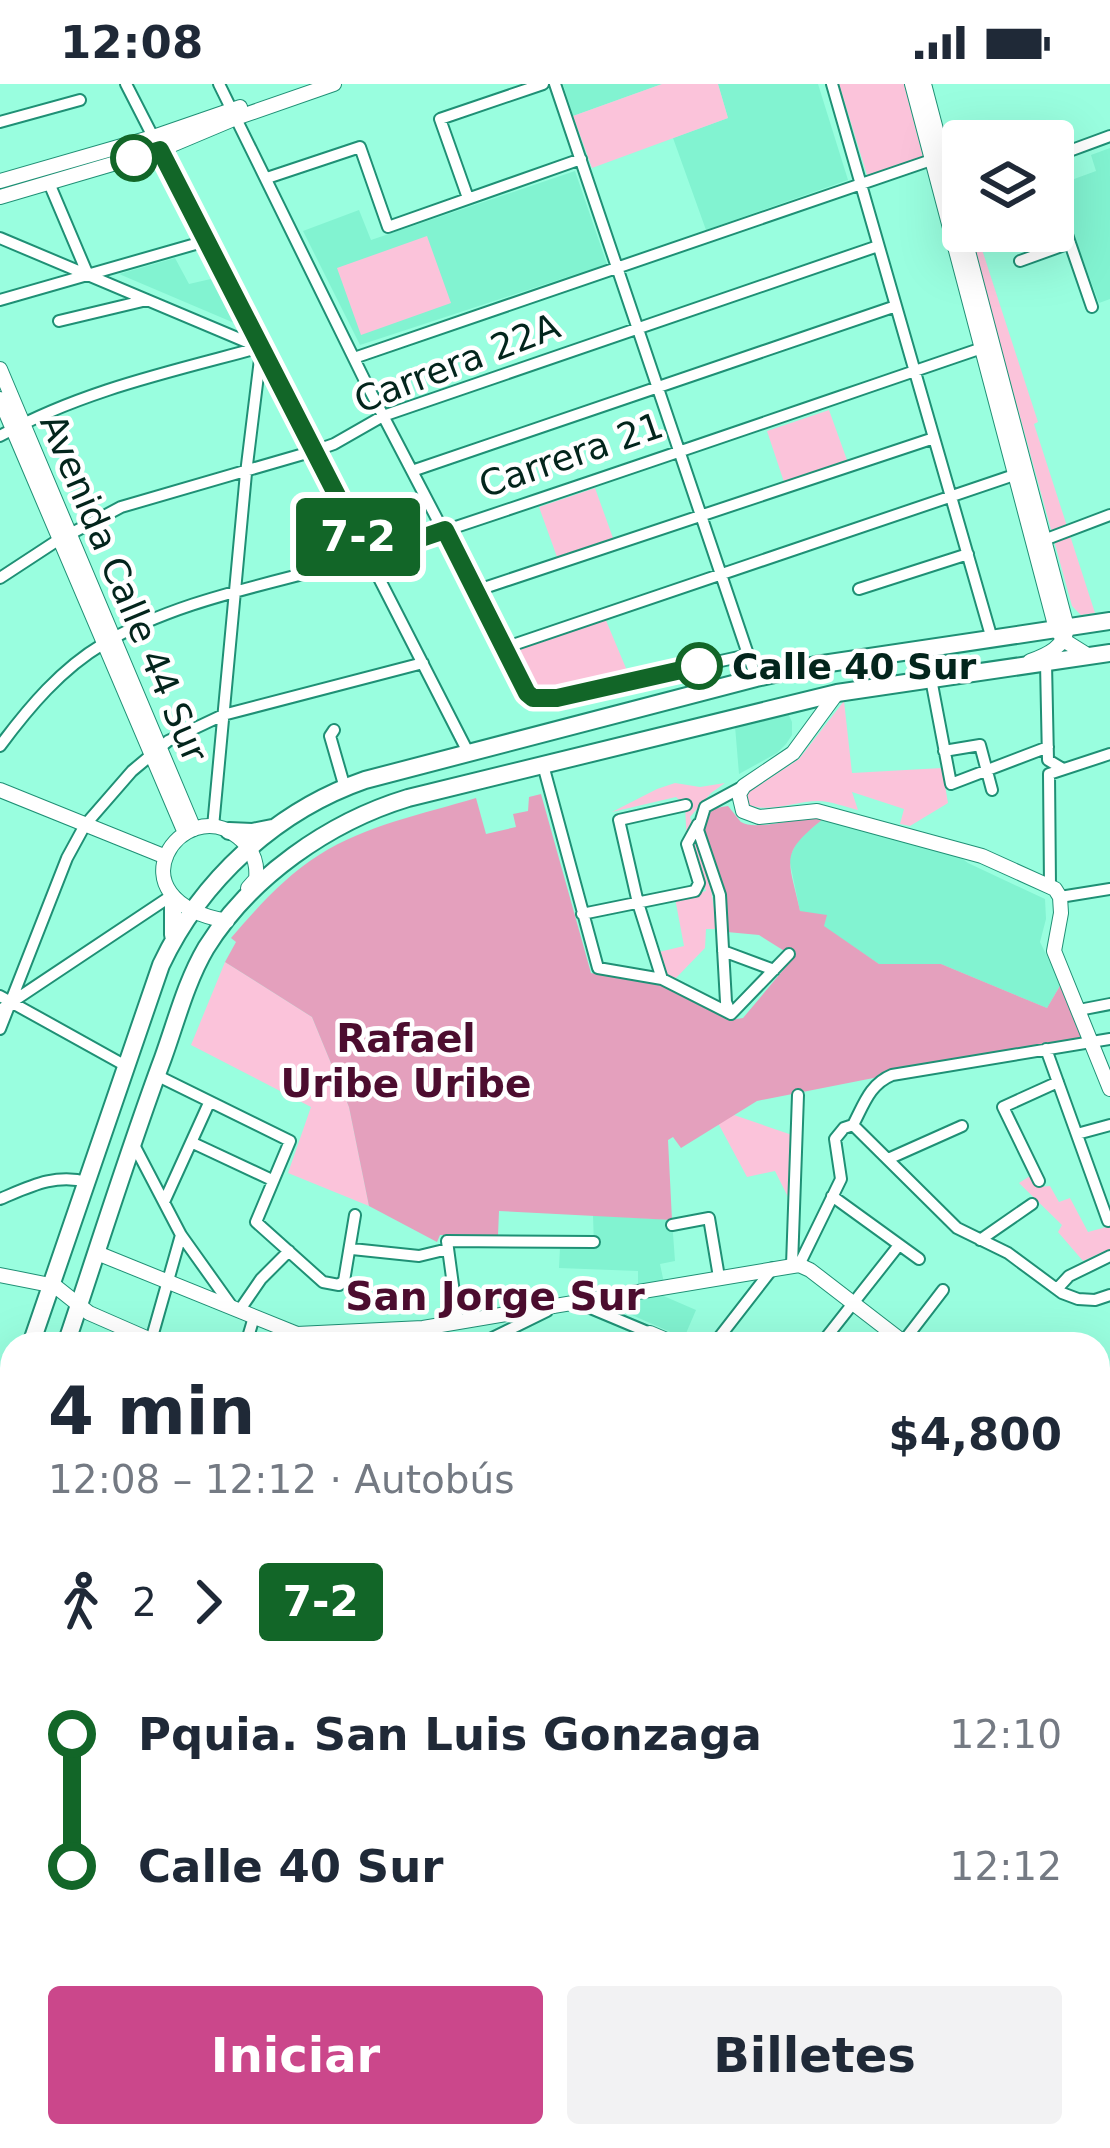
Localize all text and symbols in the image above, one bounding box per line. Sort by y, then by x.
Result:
text: 12:08 [60,16,203,69]
map controls [942,120,1074,252]
button: layers [942,120,1074,252]
unlabelled marker [112,136,156,180]
street label: Carrera 22A [349,305,566,421]
street label: Carrera 21 [474,404,668,506]
street label: Avenida Calle 44 Sur [32,408,216,768]
line badge: 7-2 [289,498,427,576]
text: 7-2 [320,512,396,561]
marker: Calle 40 Sur [677,644,721,688]
place label: Calle 40 Sur [732,646,977,687]
district label: Rafael Uribe Uribe [281,1016,531,1106]
district label: San Jorge Sur [345,1274,645,1319]
text: 4 min [48,1373,255,1450]
text: $4,800 [888,1408,1062,1461]
text: 12:08 – 12:12 · Autobús [48,1457,515,1502]
icon: walk [48,1569,114,1635]
icon: forward [175,1569,241,1635]
text: 7-2 [283,1577,359,1626]
text: 2 [132,1580,157,1625]
text: Pquia. San Luis Gonzaga [138,1708,762,1761]
text: 12:10 [950,1712,1062,1757]
text: Calle 40 Sur [138,1840,443,1893]
text: 12:12 [950,1844,1062,1889]
button: Iniciar [48,1986,543,2124]
button: Billetes [567,1986,1062,2124]

